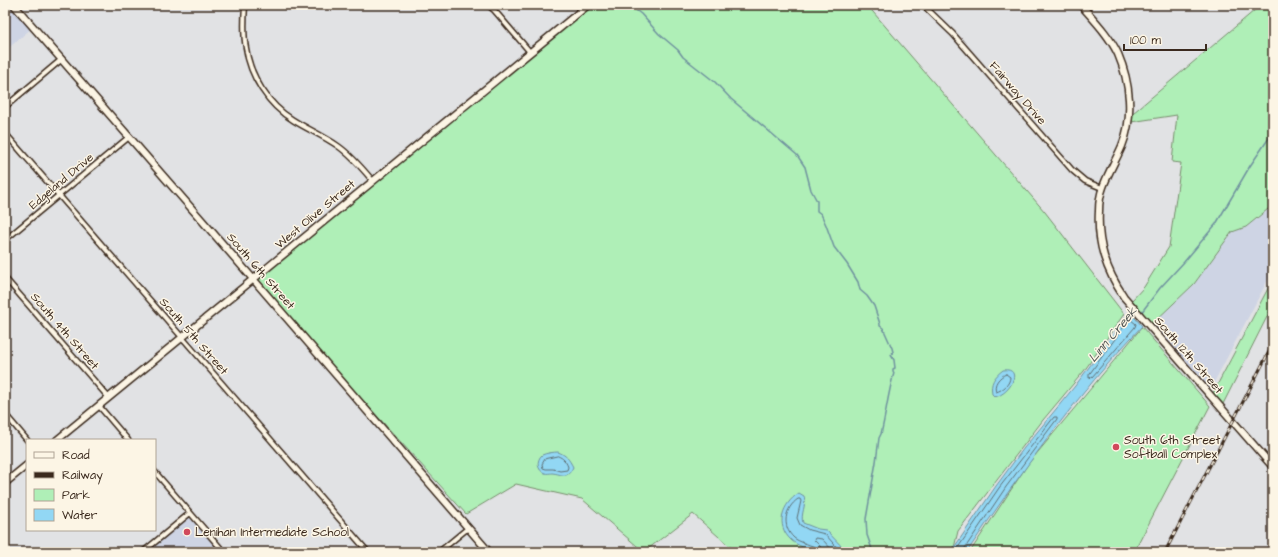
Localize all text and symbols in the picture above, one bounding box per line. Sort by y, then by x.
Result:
scale bar [1124,26,1206,52]
text: 100 m [1130,32,1161,49]
street label: Fairway Drive [985,58,1050,130]
street label: Edgeland Drive [25,149,98,214]
street label: West Olive Street [272,176,359,253]
street label: South 6th Street [223,229,299,313]
street label: South 4th Street [26,289,103,374]
street label: South 5th Street [155,294,232,379]
water label: Linn Creek [1084,302,1142,366]
street label: South 12th Street [1150,313,1227,398]
place label: South 6th Street Softball Complex [1124,432,1220,463]
legend [26,439,156,531]
marker: South 6th Street Softball Complex [1111,442,1121,452]
text: Road [62,447,90,464]
text: Railway [62,467,103,485]
text: Park [62,487,90,504]
text: Water [62,507,98,524]
place label: Lenihan Intermediate School [195,524,349,541]
marker: Lenihan Intermediate School [182,527,192,537]

